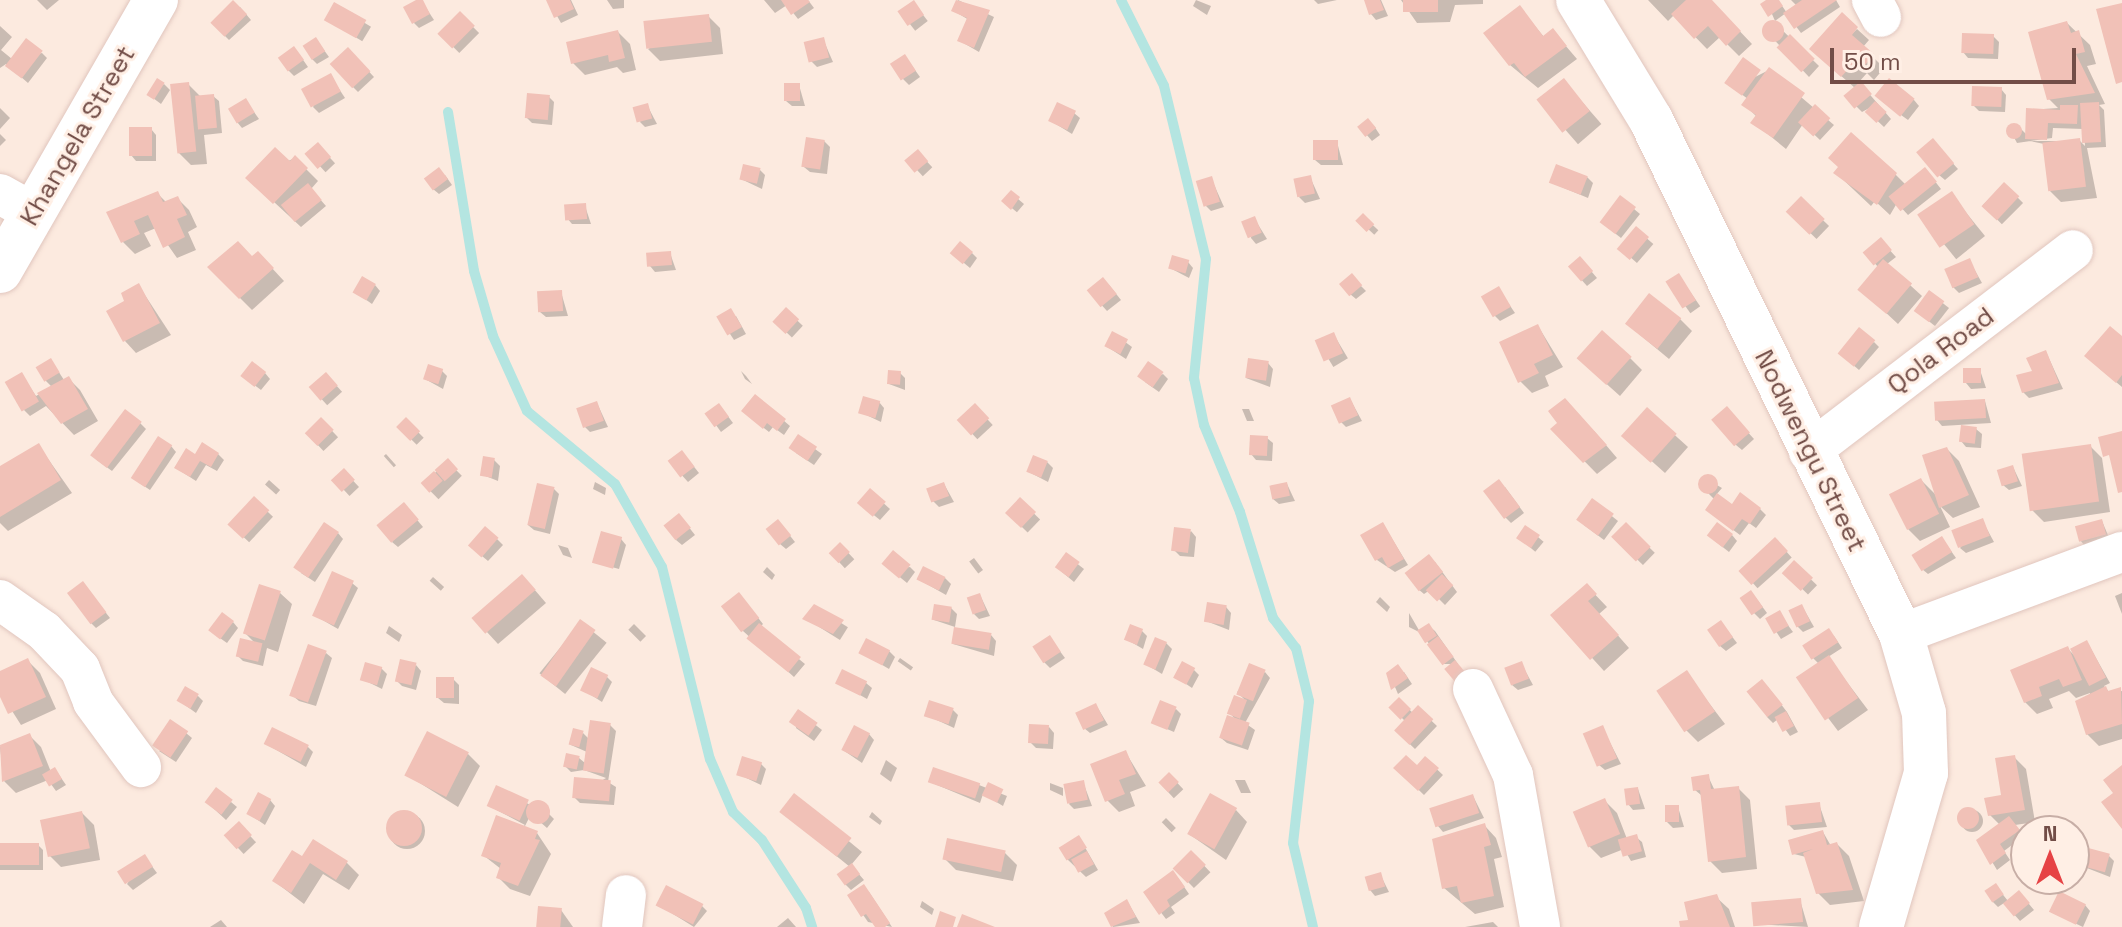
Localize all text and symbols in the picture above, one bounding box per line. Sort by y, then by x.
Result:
scale bar [1834,32,2080,82]
street label: Khangela Street [14,41,142,231]
text: 50 m [1844,46,1901,77]
street label: Qola Road [1882,301,2000,401]
street label: Nodwengu Street [1748,345,1872,557]
north arrow [2010,815,2090,895]
text: N [2043,819,2057,847]

